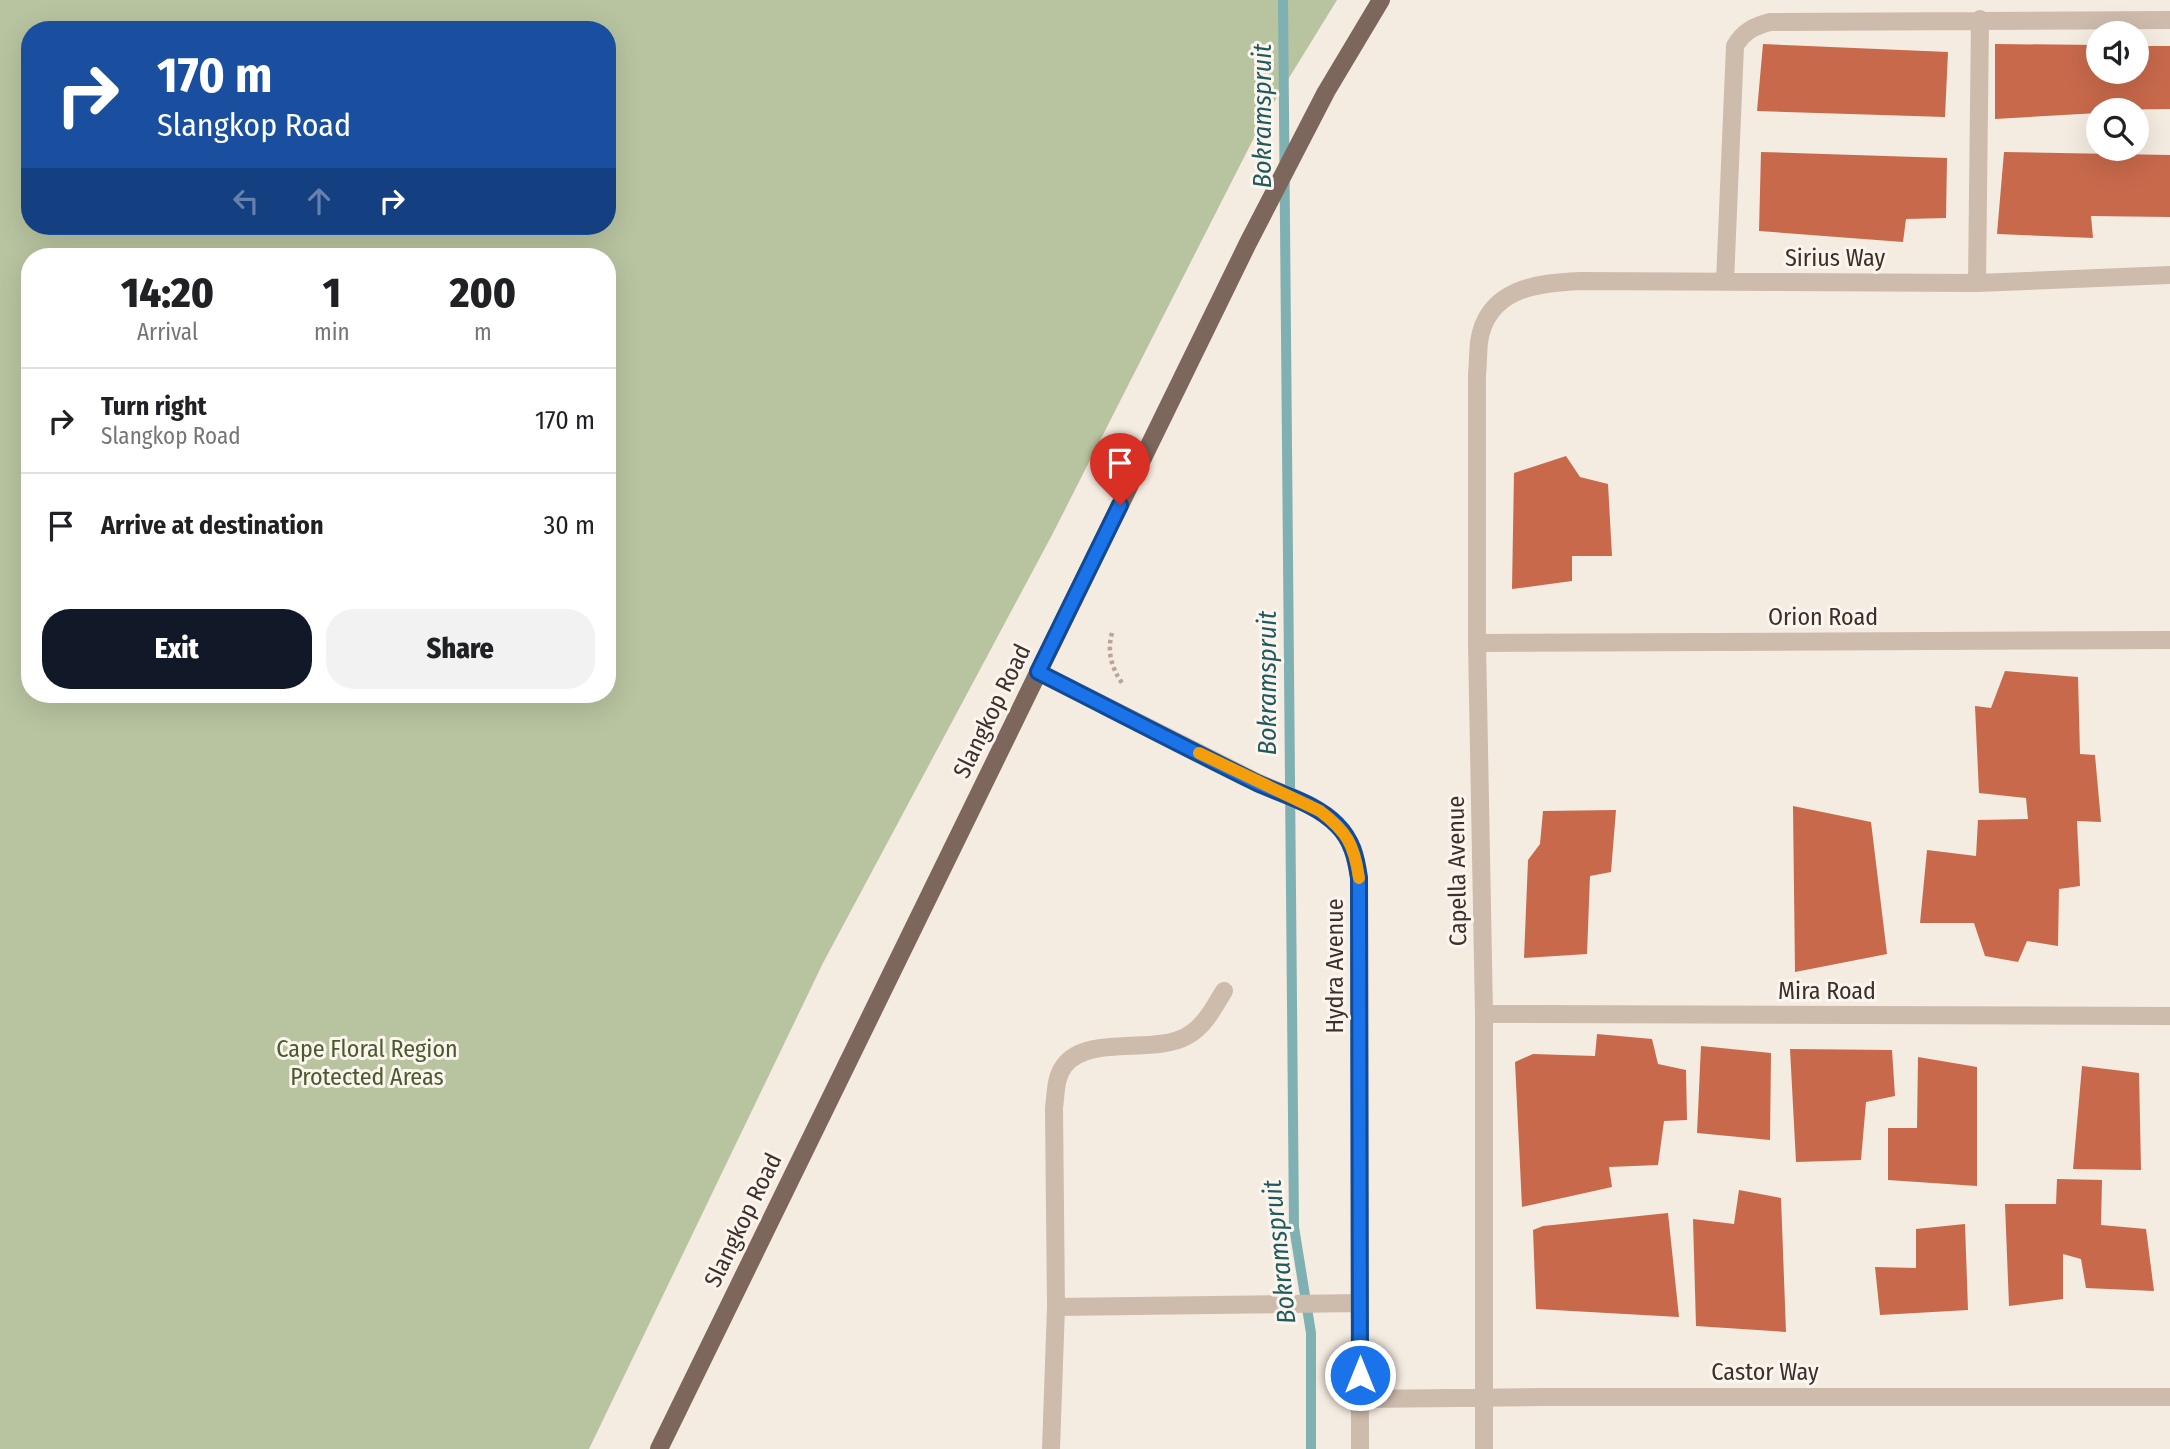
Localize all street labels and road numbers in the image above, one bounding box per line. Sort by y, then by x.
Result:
street label: Sirius Way [1785,244,1885,272]
street label: Orion Road [1768,603,1878,631]
street label: Slangkop Road [948,639,1036,783]
street label: Capella Avenue [1442,796,1472,946]
street label: Hydra Avenue [1321,898,1349,1034]
street label: Mira Road [1778,977,1876,1005]
street label: Slangkop Road [699,1148,787,1292]
street label: Castor Way [1711,1358,1819,1386]

